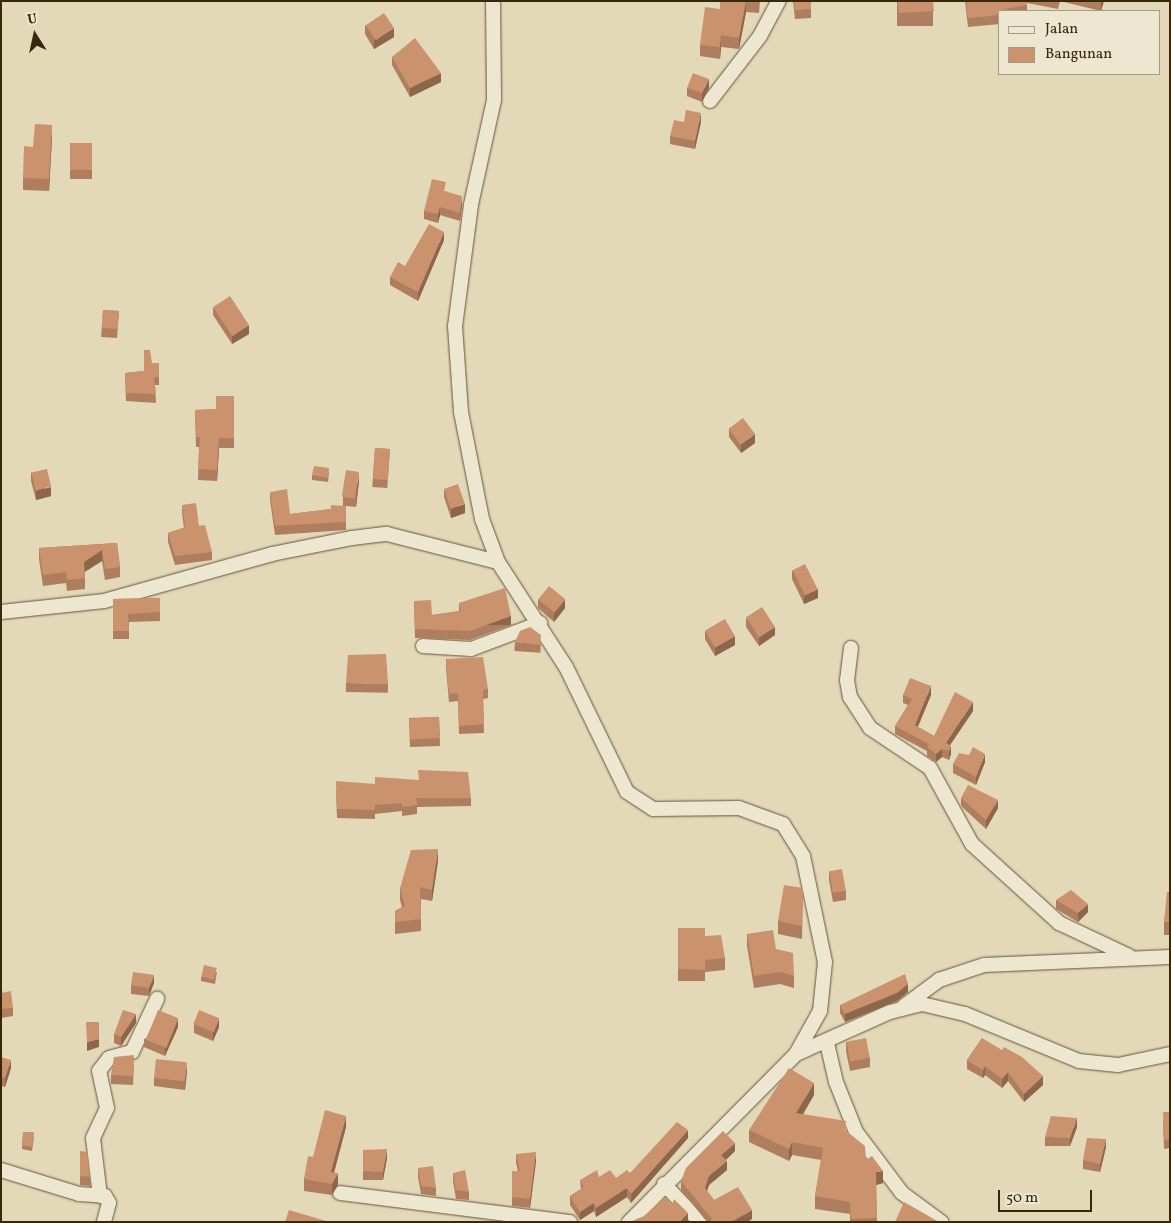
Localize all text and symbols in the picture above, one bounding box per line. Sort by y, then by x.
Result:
north arrow [10,10,60,60]
text: U [26,10,39,30]
legend [998,10,1161,75]
text: Jalan [1045,19,1078,40]
text: Bangunan [1045,44,1112,65]
scale bar [1001,1180,1095,1212]
text: 50 m [1006,1188,1038,1209]

